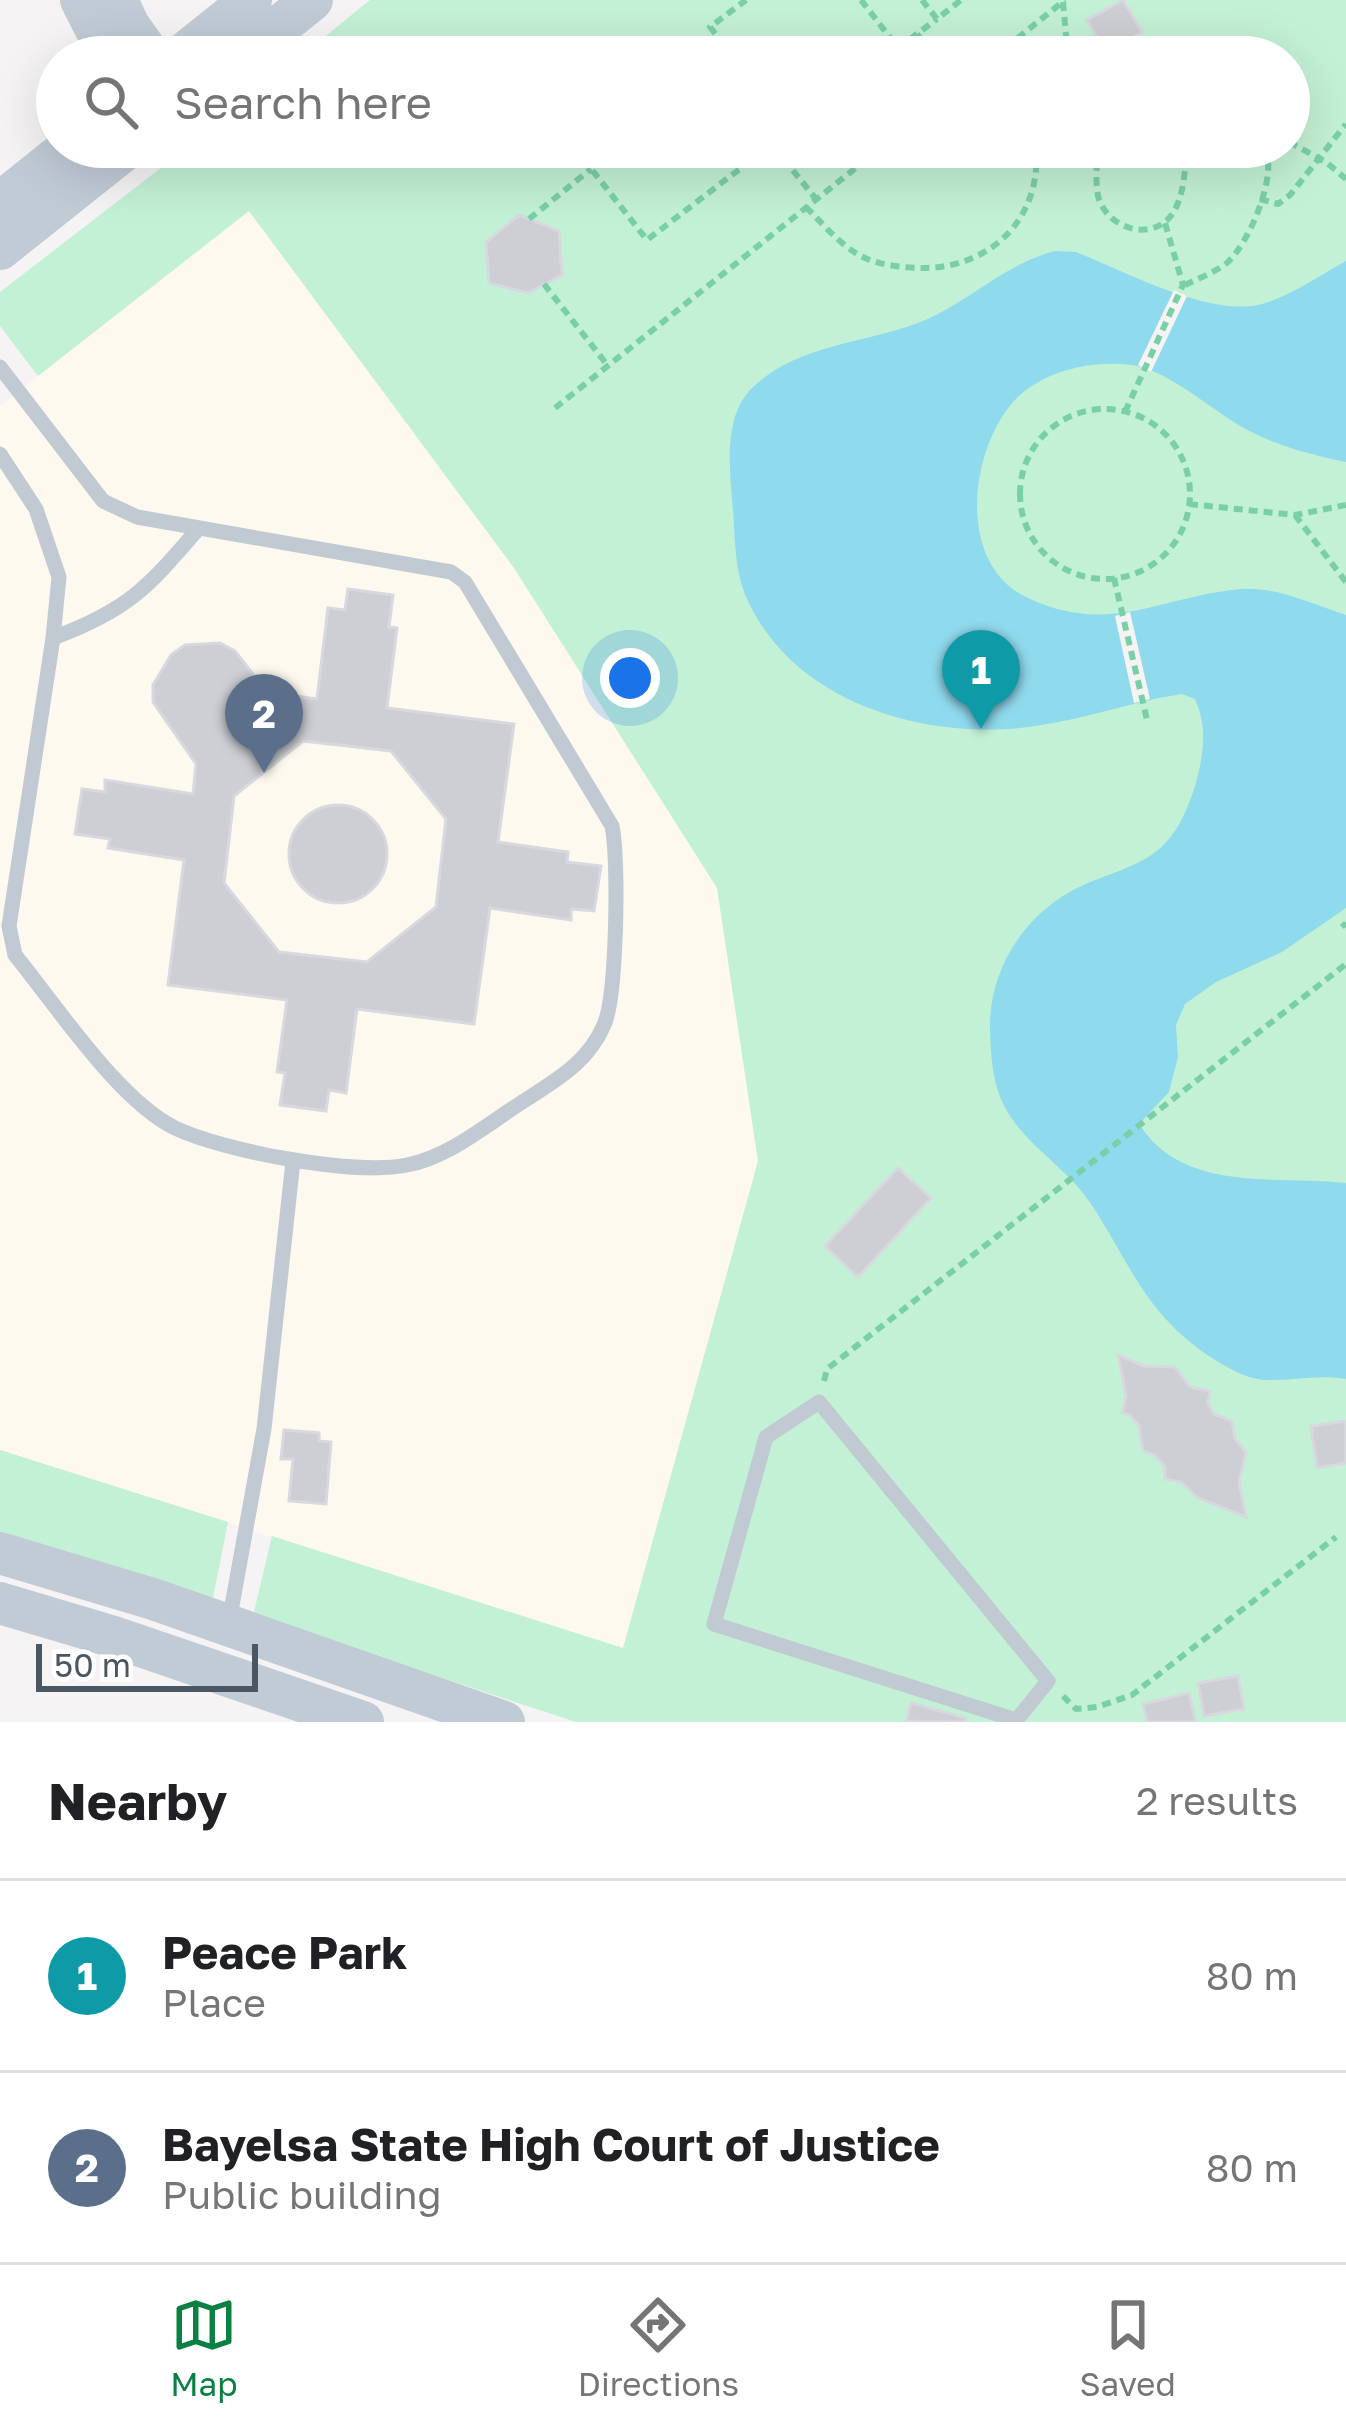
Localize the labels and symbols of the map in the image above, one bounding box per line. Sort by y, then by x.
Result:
pin: 1 [942,630,1020,729]
your location [600,648,660,708]
pin: 2 [225,674,303,773]
scale bar [36,1638,258,1691]

